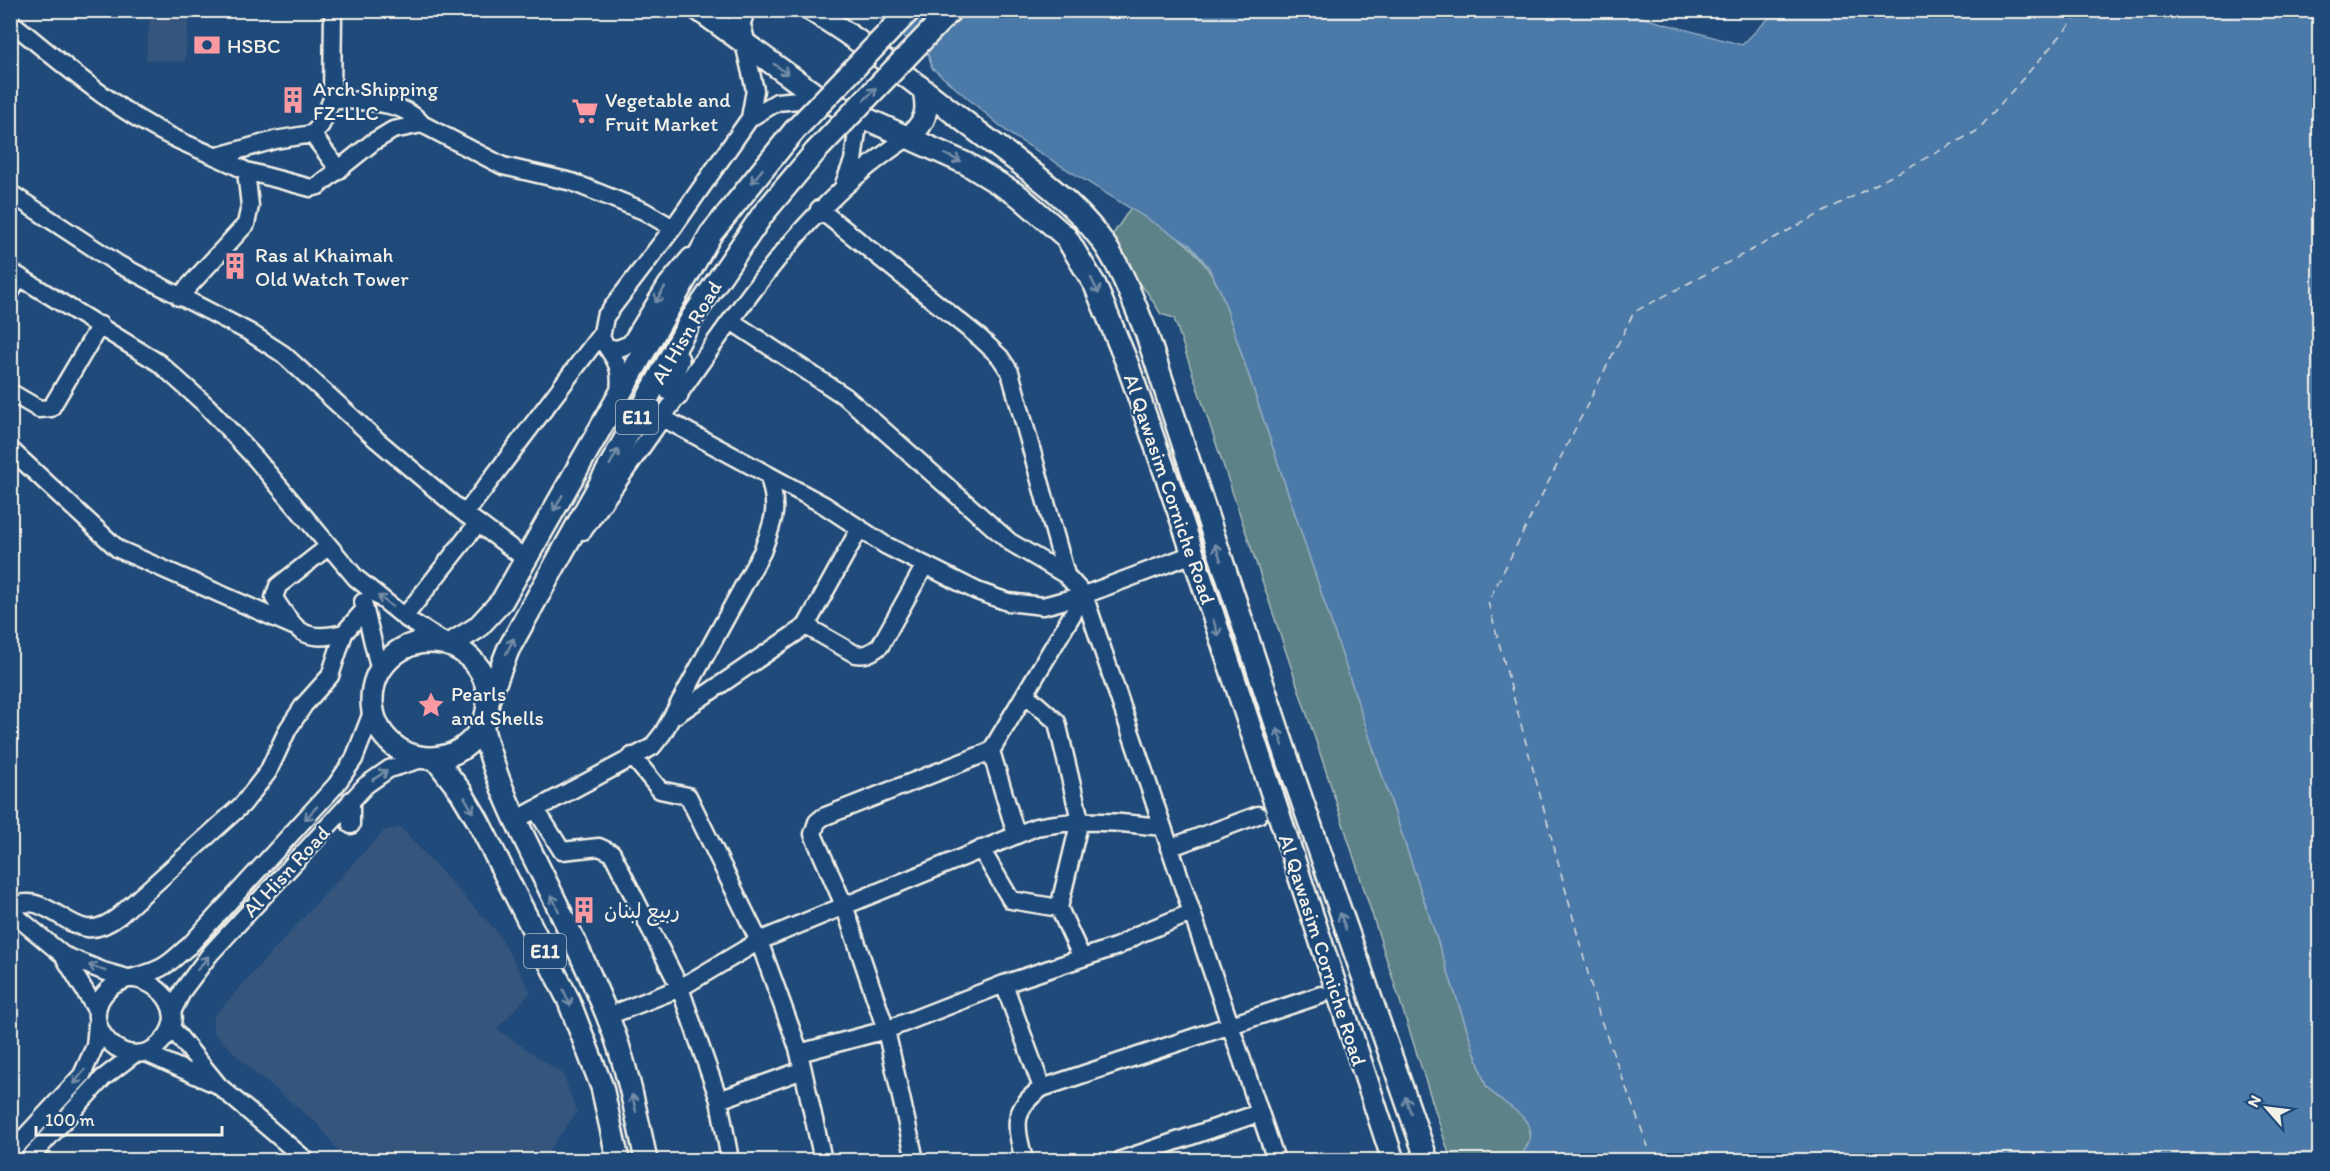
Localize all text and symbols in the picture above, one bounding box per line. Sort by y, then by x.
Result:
bank icon: HSBC [192,30,222,60]
place label: HSBC [227,33,281,58]
one-way arrow [772,63,788,76]
place label: Arch Shipping FZ-LLC [313,76,438,125]
building icon: Arch Shipping FZ-LLC [278,85,308,115]
place label: Vegetable and Fruit Market [605,87,731,136]
one-way arrow [863,87,877,102]
supermarket icon: Vegetable and Fruit Market [570,96,600,126]
one-way arrow [944,152,962,164]
one-way arrow [751,168,764,184]
place label: Ras al Khaimah Old Watch Tower [255,242,409,291]
building icon: Ras al Khaimah Old Watch Tower [220,251,250,281]
street label: Al Hisn Road [645,275,727,388]
one-way arrow [1089,276,1101,294]
one-way arrow [653,286,665,303]
street label: Al Qawasim Corniche Road [1119,371,1221,608]
road number: E11 [616,400,658,434]
one-way arrow [608,449,620,466]
one-way arrow [551,494,563,511]
one-way arrow [1211,543,1222,562]
one-way arrow [377,594,393,607]
one-way arrow [1212,618,1223,637]
one-way arrow [505,638,516,656]
place label: Pearls and Shells [451,681,544,730]
place icon: Pearls and Shells [416,690,446,720]
one-way arrow [1274,728,1285,747]
one-way arrow [371,769,387,782]
one-way arrow [464,796,476,813]
one-way arrow [304,805,318,820]
street label: Al Hisn Road [237,820,335,922]
street label: Al Qawasim Corniche Road [1274,831,1372,1069]
one-way arrow [549,894,561,912]
building icon: ربيع لبنان [569,895,599,925]
place label: ربيع لبنان [604,898,680,926]
one-way arrow [1337,912,1348,931]
road number: E11 [524,934,566,968]
one-way arrow [196,955,209,971]
one-way arrow [88,962,106,973]
one-way arrow [562,988,573,1006]
one-way arrow [72,1069,85,1085]
north arrow [2237,1078,2297,1138]
text: N [2243,1092,2265,1110]
one-way arrow [627,1094,639,1113]
one-way arrow [1401,1096,1412,1115]
scale bar [36,1099,222,1137]
text: 100 m [45,1109,95,1131]

